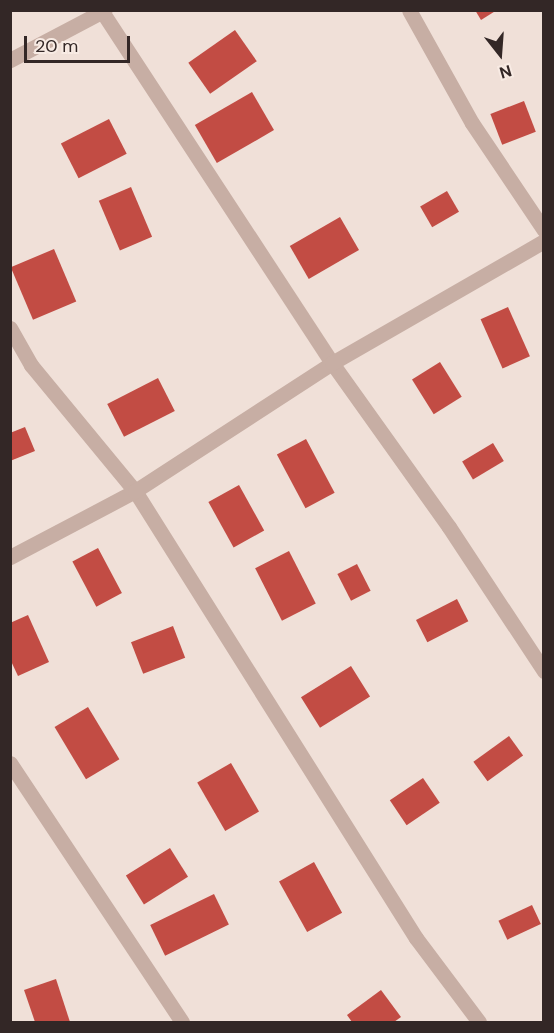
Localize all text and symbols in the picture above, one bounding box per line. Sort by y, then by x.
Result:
scale bar [27,24,134,62]
north arrow [470,24,530,84]
text: 20 m [35,34,78,58]
text: N [497,60,514,83]

